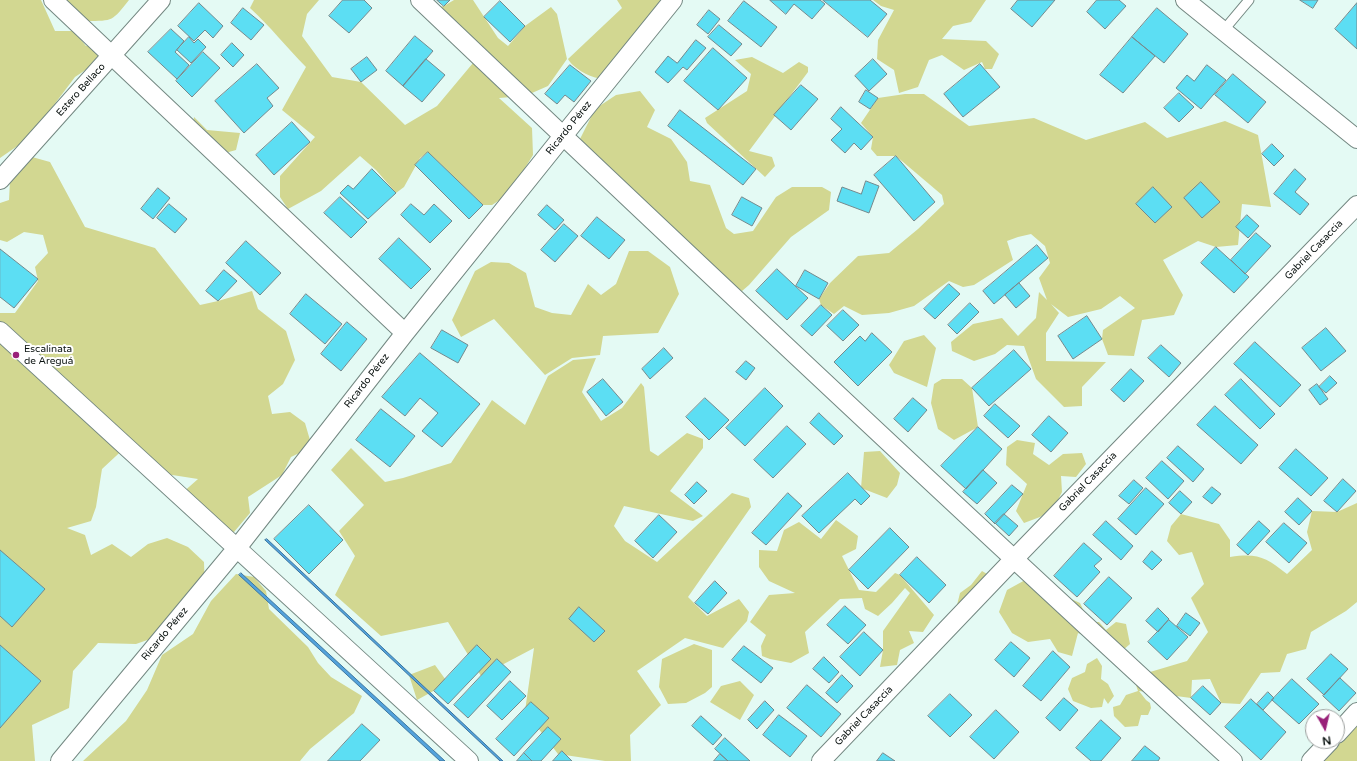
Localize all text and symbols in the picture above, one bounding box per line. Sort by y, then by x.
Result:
street label: Estero Bellaco [54,61,108,119]
street label: Ricardo Pérez [544,99,594,157]
street label: Gabriel Casaccia [1282,218,1346,282]
place label: Escalinata de Areguá [24,343,73,366]
marker: Escalinata de Areguá [11,350,21,360]
street label: Ricardo Pérez [342,351,392,411]
street label: Gabriel Casaccia [1056,450,1120,514]
street label: Ricardo Pérez [139,605,191,663]
street label: Gabriel Casaccia [832,684,896,748]
north arrow [1305,709,1345,749]
text: N [1321,733,1332,747]

